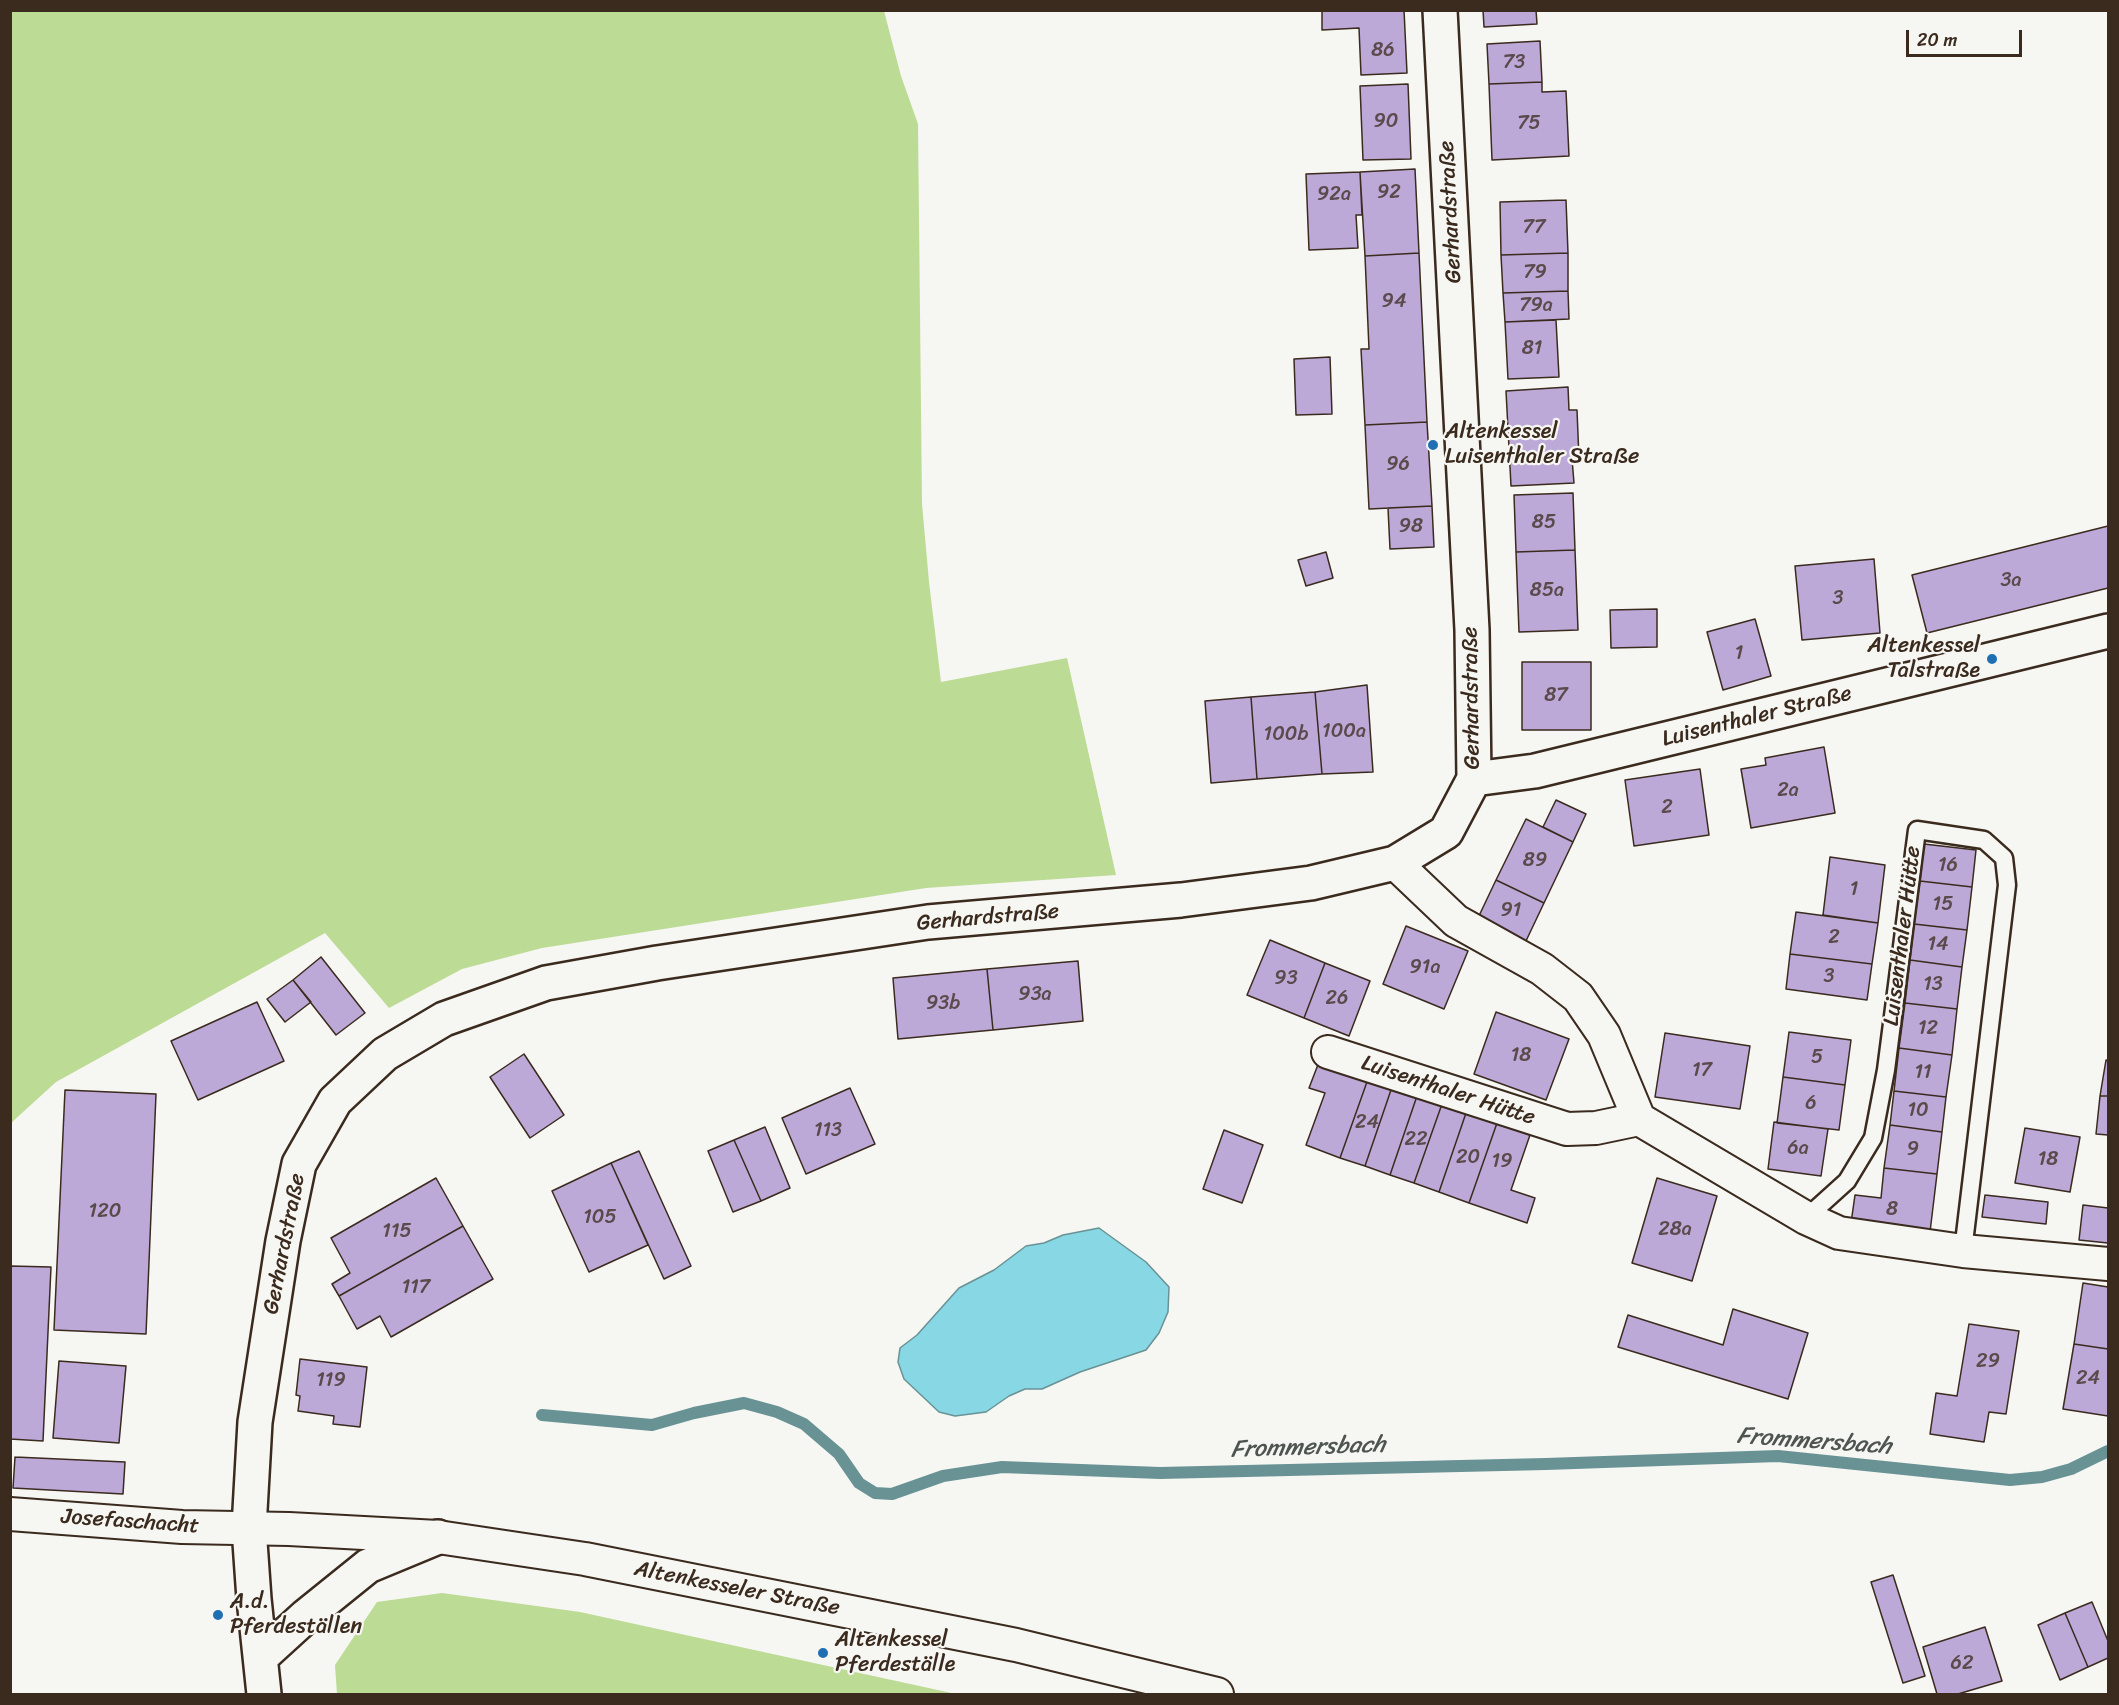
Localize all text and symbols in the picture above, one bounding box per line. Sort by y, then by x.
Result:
scale bar [1909,18,2024,56]
text: 20 m [1917,24,1957,56]
house number: 86 [1371,39,1395,63]
house number: 73 [1503,51,1525,75]
house number: 90 [1374,110,1398,134]
house number: 75 [1517,112,1541,136]
street label: Gerhardstraße [1434,140,1468,284]
house number: 92 [1377,181,1401,205]
house number: 92a [1317,183,1351,207]
house number: 77 [1523,216,1545,240]
house number: 79 [1523,261,1547,285]
house number: 94 [1382,290,1406,314]
house number: 79a [1519,294,1553,318]
house number: 81 [1522,337,1542,361]
place label: Altenkessel Luisenthaler Straße [1445,419,1639,470]
marker: Altenkessel Luisenthaler Straße [1426,438,1440,452]
house number: 96 [1386,453,1410,477]
house number: 85 [1532,511,1556,535]
house number: 98 [1399,515,1423,539]
house number: 3a [2000,569,2022,593]
house number: 85a [1530,579,1564,603]
house number: 3 [1833,587,1843,611]
street label: Gerhardstraße [1458,626,1486,770]
place label: Altenkessel Talstraße [1867,633,1980,684]
house number: 1 [1735,642,1743,666]
marker: Altenkessel Talstraße [1985,652,1999,666]
street label: Luisenthaler Straße [1660,681,1854,753]
house number: 87 [1544,684,1568,708]
house number: 100a [1322,720,1366,744]
house number: 100b [1264,723,1308,747]
house number: 2a [1777,779,1799,803]
house number: 2 [1661,796,1673,820]
street label: Luisenthaler Hütte [1879,844,1927,1028]
house number: 89 [1523,849,1547,873]
house number: 16 [1938,854,1958,878]
house number: 1 [1850,878,1858,902]
house number: 15 [1933,893,1953,917]
street label: Gerhardstraße [916,899,1060,937]
house number: 91 [1501,899,1521,923]
house number: 2 [1828,926,1840,950]
house number: 14 [1927,933,1949,957]
house number: 91a [1410,956,1440,980]
house number: 3 [1824,965,1834,989]
house number: 93 [1274,967,1298,991]
house number: 13 [1923,973,1943,997]
house number: 93a [1018,983,1052,1007]
house number: 26 [1326,987,1348,1011]
house number: 93b [926,992,960,1016]
house number: 12 [1918,1017,1938,1041]
house number: 18 [1511,1044,1531,1068]
house number: 5 [1811,1046,1823,1070]
street label: Luisenthaler Hütte [1358,1050,1538,1132]
house number: 17 [1692,1059,1712,1083]
house number: 11 [1914,1061,1932,1085]
house number: 6 [1805,1092,1817,1116]
house number: 10 [1907,1099,1929,1123]
house number: 24 [1355,1111,1379,1135]
house number: 113 [814,1119,842,1143]
house number: 22 [1404,1128,1428,1152]
house number: 6a [1787,1137,1809,1161]
house number: 9 [1907,1138,1919,1162]
house number: 20 [1456,1146,1480,1170]
house number: 18 [2038,1148,2058,1172]
house number: 19 [1492,1150,1512,1174]
street label: Gerhardstraße [258,1171,312,1317]
house number: 8 [1886,1198,1898,1222]
house number: 120 [89,1200,121,1224]
house number: 105 [583,1206,617,1230]
house number: 28a [1658,1218,1692,1242]
house number: 115 [382,1220,412,1244]
house number: 117 [402,1276,430,1300]
house number: 29 [1976,1350,2000,1374]
house number: 24 [2076,1367,2100,1391]
house number: 119 [316,1369,346,1393]
water label: Frommersbach [1736,1422,1892,1462]
water label: Frommersbach [1230,1431,1386,1465]
street label: Josefaschacht [60,1504,200,1540]
street label: Altenkesseler Straße [632,1556,842,1622]
place label: A.d. Pferdeställen [230,1589,362,1640]
marker: A.d. Pferdeställen [211,1608,225,1622]
place label: Altenkessel Pferdeställe [835,1627,955,1678]
marker: Altenkessel Pferdeställe [816,1646,830,1660]
house number: 62 [1951,1652,1973,1676]

